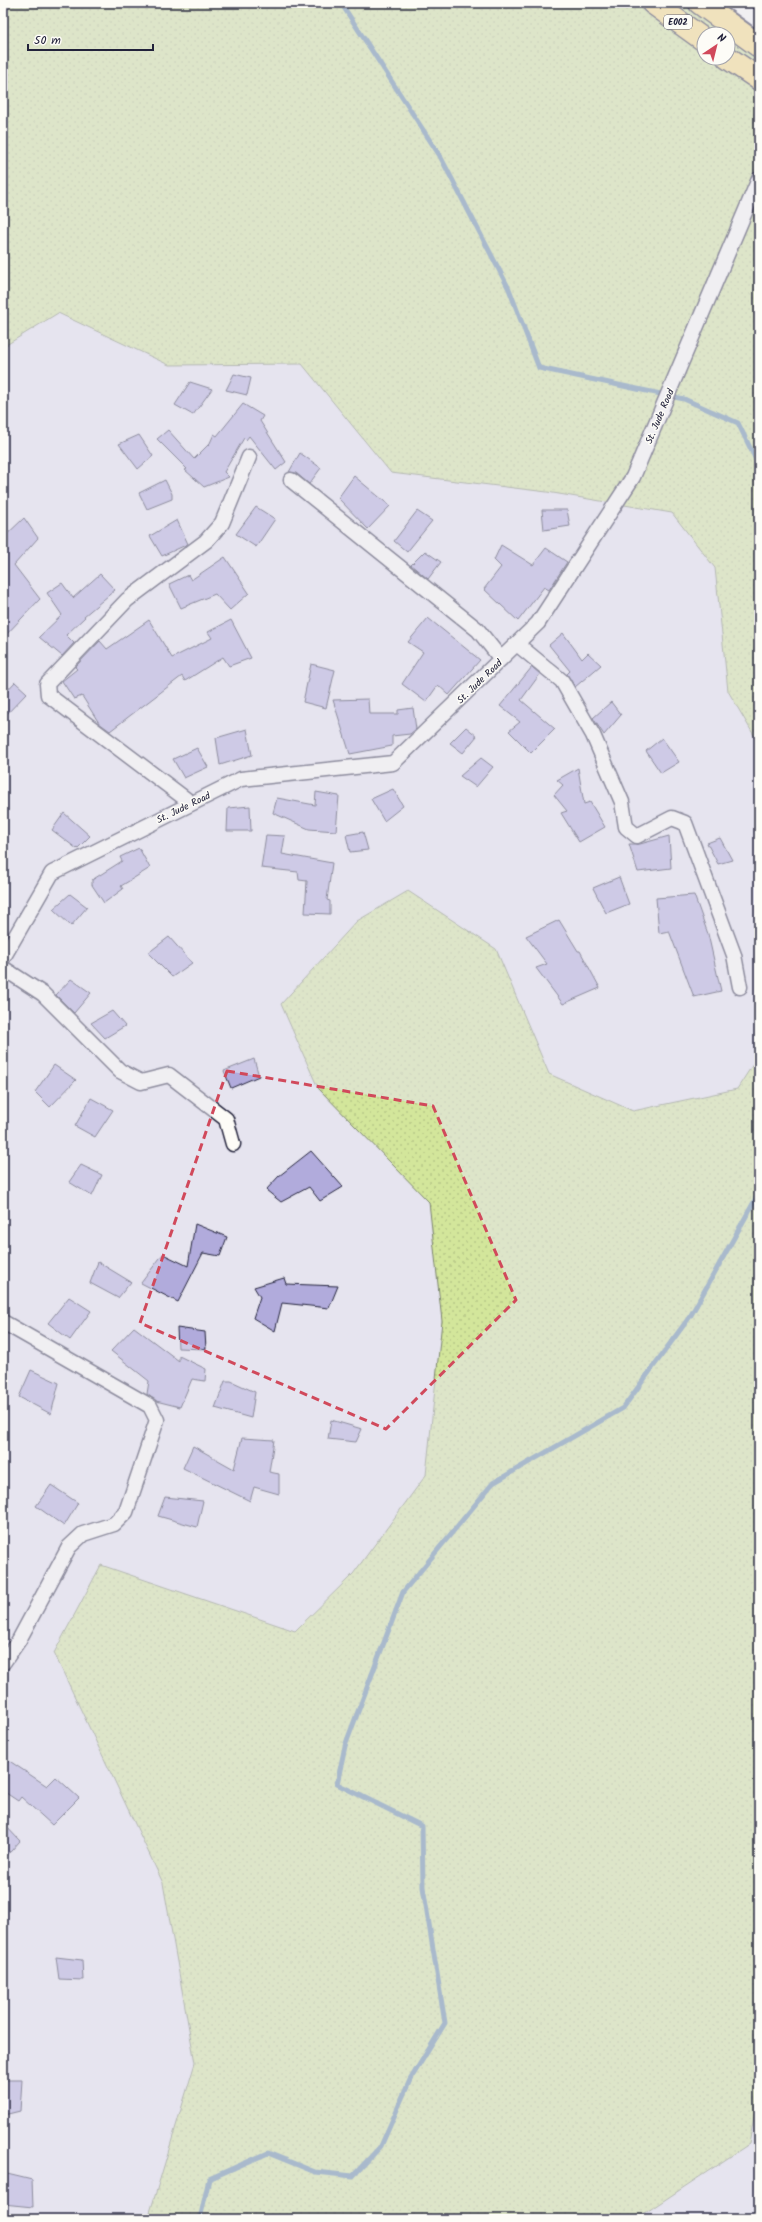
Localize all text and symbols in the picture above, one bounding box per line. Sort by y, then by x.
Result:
road number: E002 [664,15,692,29]
scale bar [28,26,153,52]
north arrow [696,26,736,66]
text: N [713,29,729,48]
text: 50 m [34,31,61,50]
street label: St. Jude Road [641,385,679,446]
street label: St. Jude Road [453,655,507,708]
street label: St. Jude Road [154,787,214,828]

